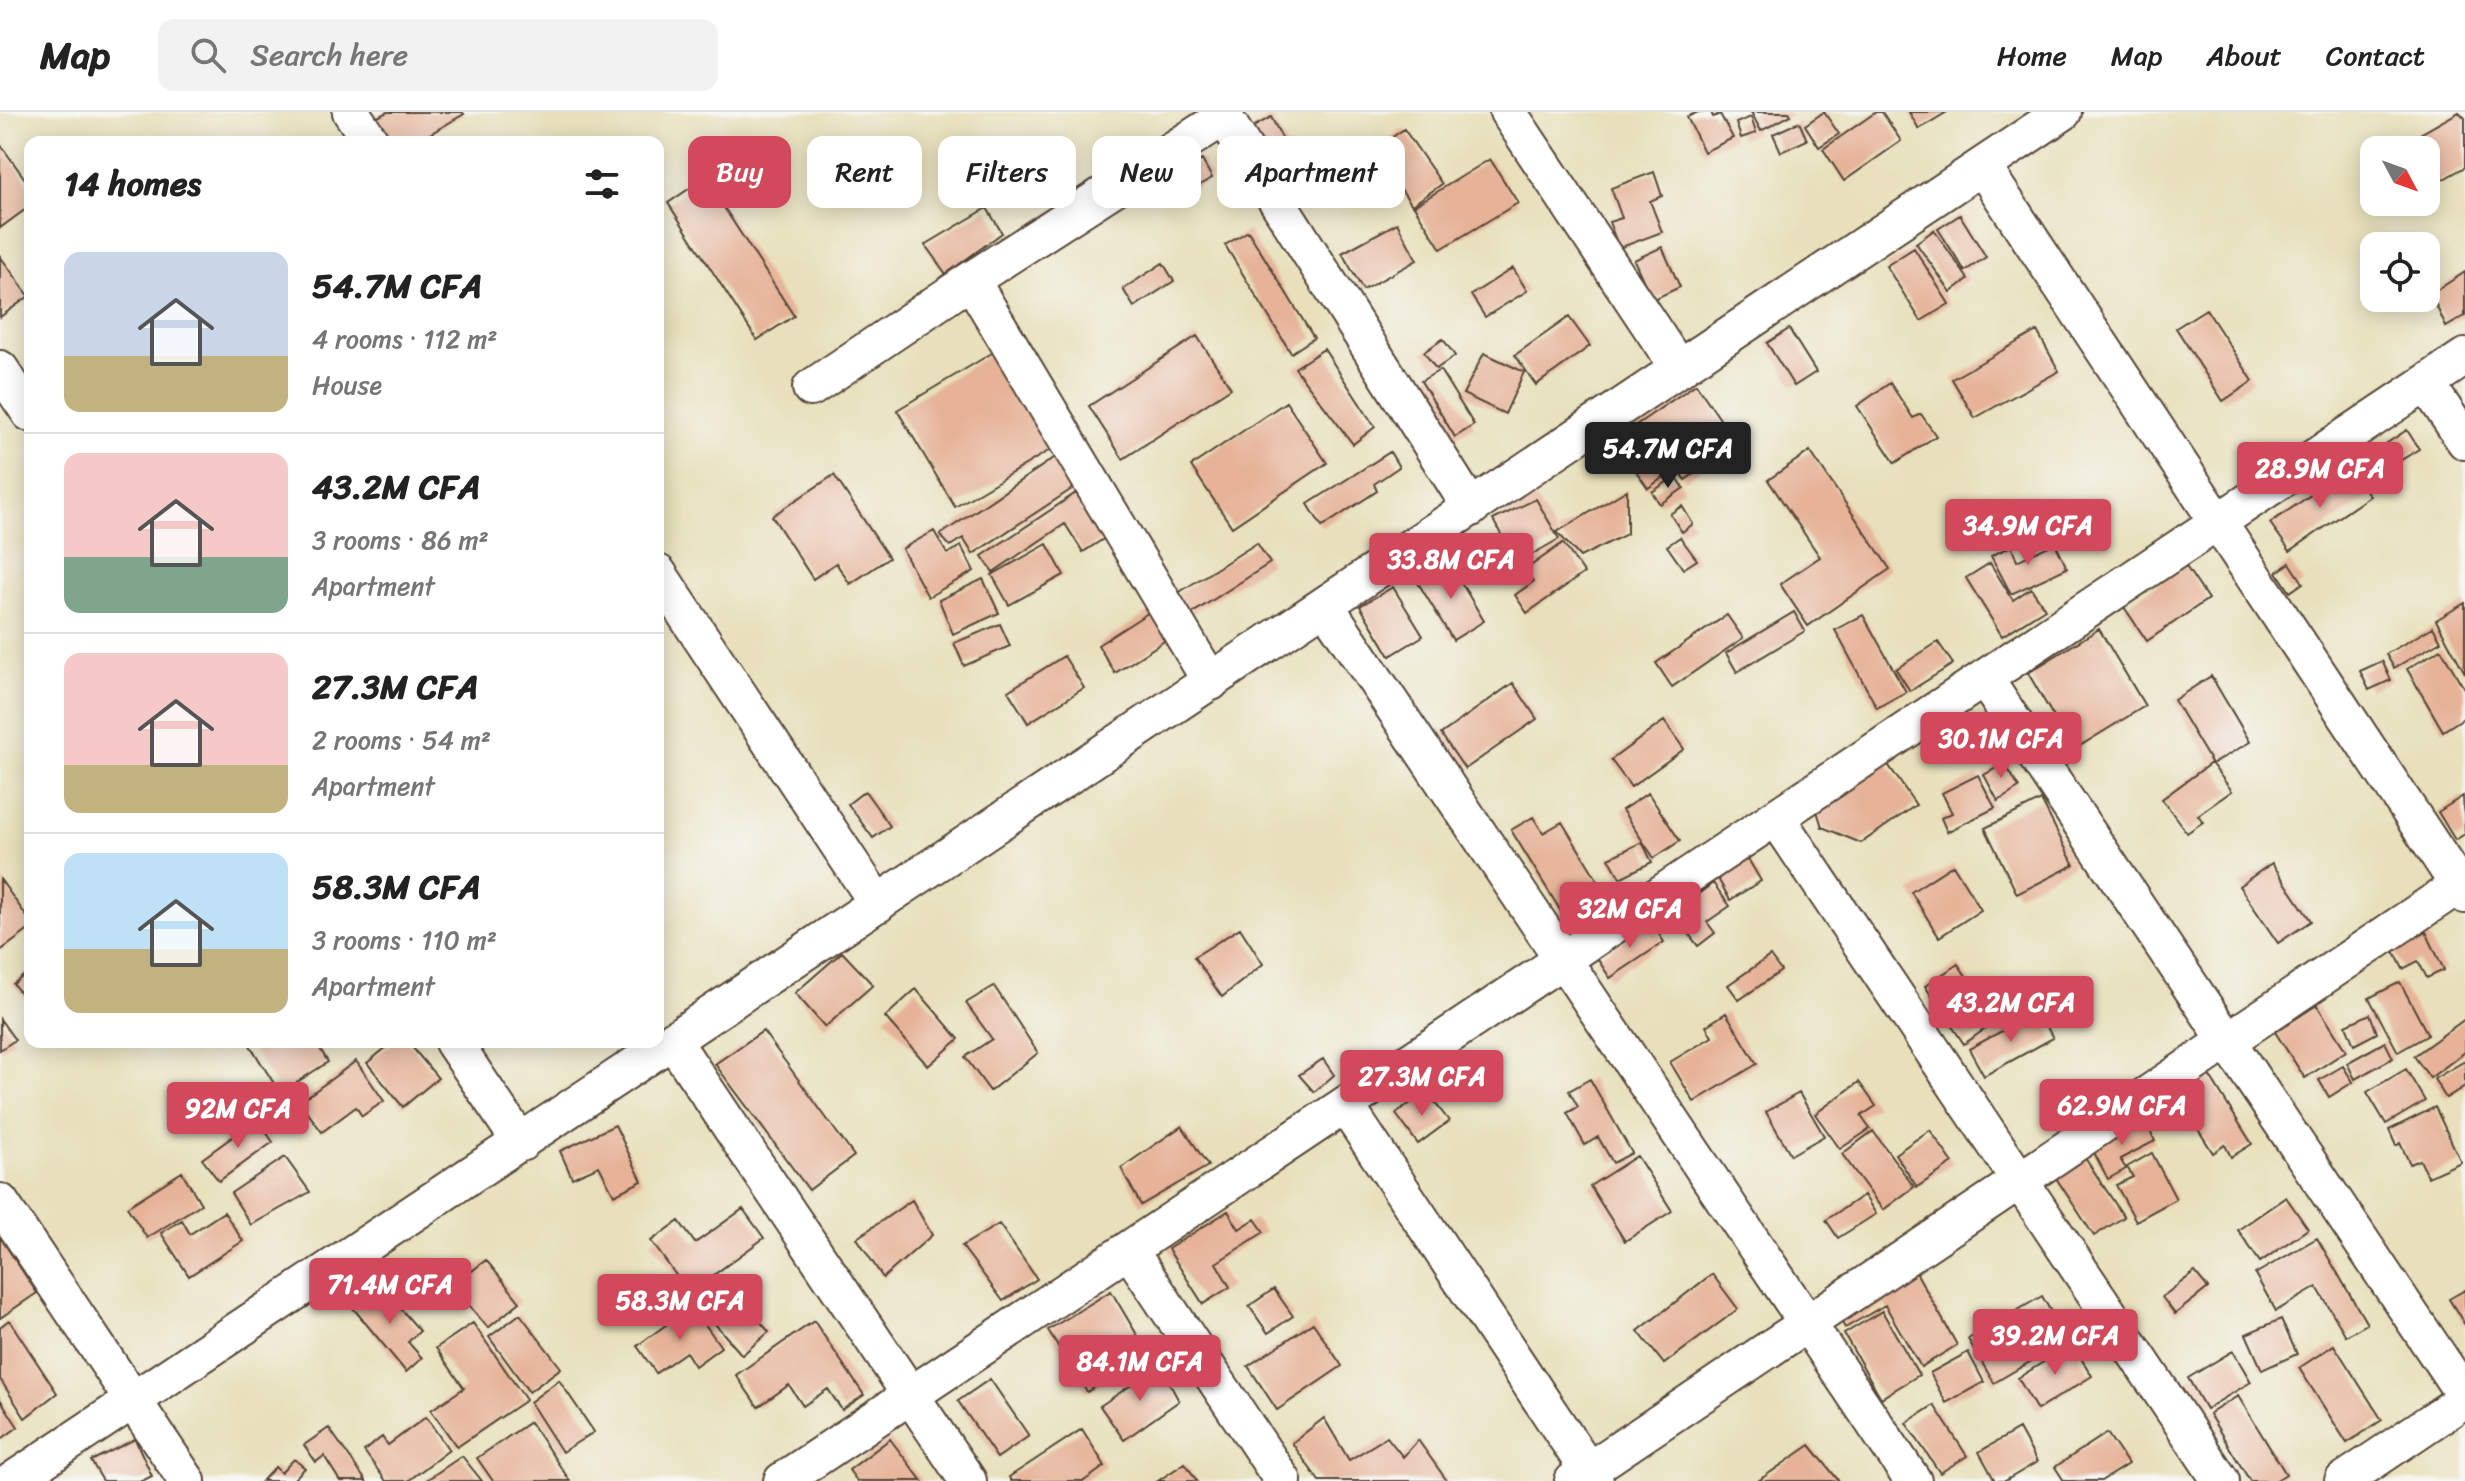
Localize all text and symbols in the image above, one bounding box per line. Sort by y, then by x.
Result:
search box [158,19,718,91]
text: Map [40,22,110,89]
text: Search here [250,28,408,82]
text: Home [1997,31,2067,80]
text: Map [2111,31,2162,80]
text: About [2206,31,2282,80]
text: Contact [2326,31,2425,80]
icon: search [186,33,230,77]
chip: Buy [688,136,791,208]
chip: Rent [807,136,922,208]
chip: Filters [938,136,1076,208]
chip: New [1092,136,1201,208]
chip: Apartment [1217,136,1405,208]
north arrow [2360,136,2440,216]
map controls [2360,136,2440,312]
text: 14 homes [64,154,201,214]
icon: filters [580,162,624,206]
button: locate [2360,232,2440,312]
text: 54.7M CFA [312,256,482,316]
icon: home [128,284,224,380]
text: 4 rooms · 112 m² [312,316,497,362]
text: House [312,362,382,408]
pin: 54.7M CFA [1576,422,1760,490]
text: 54.7M CFA [1603,425,1733,471]
pin: 28.9M CFA [2228,442,2412,510]
text: 28.9M CFA [2255,445,2385,491]
text: 43.2M CFA [312,457,480,517]
icon: home [128,485,224,581]
pin: 34.9M CFA [1936,499,2120,567]
text: 34.9M CFA [1963,502,2093,548]
text: 3 rooms · 86 m² [312,517,489,563]
pin: 33.8M CFA [1359,533,1543,601]
text: 33.8M CFA [1387,536,1515,582]
text: Apartment [312,563,435,609]
text: 27.3M CFA [312,657,479,717]
icon: home [128,685,224,781]
pin: 30.1M CFA [1909,712,2093,780]
text: 30.1M CFA [1938,715,2064,761]
text: 2 rooms · 54 m² [312,717,491,763]
text: Apartment [312,763,435,809]
text: 58.3M CFA [312,857,481,917]
pin: 32M CFA [1556,882,1704,950]
icon: home [128,885,224,981]
text: 32M CFA [1578,885,1682,931]
text: 3 rooms · 110 m² [312,917,497,963]
text: Apartment [312,963,435,1009]
pin: 43.2M CFA [1919,976,2103,1044]
text: 43.2M CFA [1947,979,2075,1025]
pin: 27.3M CFA [1330,1050,1514,1118]
text: 27.3M CFA [1358,1053,1486,1099]
pin: 62.9M CFA [2030,1079,2214,1147]
pin: 92M CFA [164,1082,312,1150]
text: 62.9M CFA [2057,1082,2187,1128]
text: 92M CFA [185,1085,291,1131]
pin: 71.4M CFA [298,1258,482,1326]
text: 71.4M CFA [327,1261,453,1307]
pin: 58.3M CFA [588,1274,772,1342]
text: 58.3M CFA [615,1277,745,1323]
pin: 39.2M CFA [1963,1309,2147,1377]
text: 39.2M CFA [1991,1312,2119,1358]
pin: 84.1M CFA [1048,1335,1232,1403]
text: 84.1M CFA [1077,1338,1203,1384]

